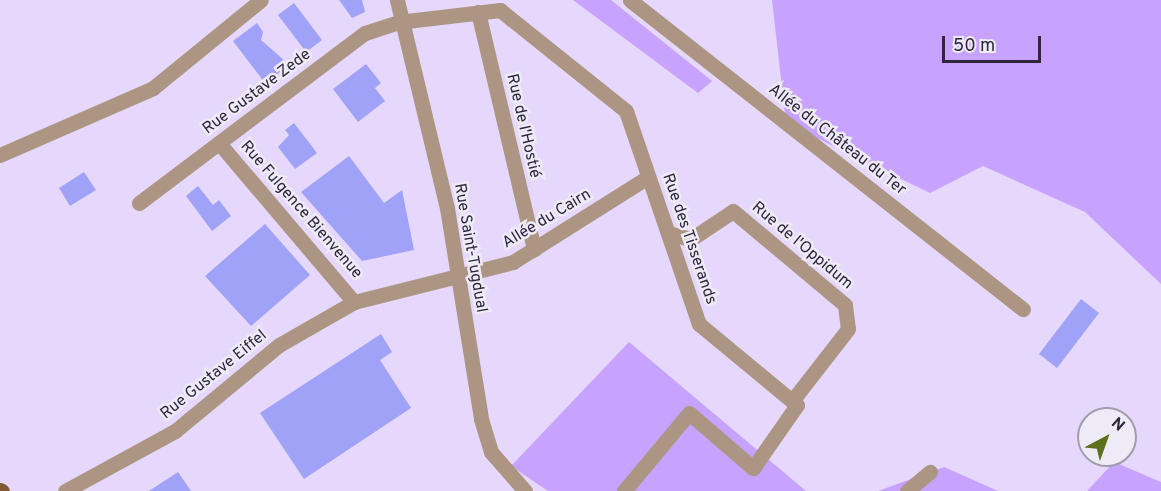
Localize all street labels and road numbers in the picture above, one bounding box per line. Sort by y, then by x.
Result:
street label: Rue Gustave Zede [199,45,315,139]
street label: Rue de l'Hostié [502,72,544,180]
street label: Allée du Château du Ter [764,80,910,200]
street label: Rue Fulgence Bienvenue [236,137,366,283]
street label: Rue des Tisserands [658,171,720,307]
street label: Rue Saint-Tugdual [449,182,491,314]
street label: Allée du Cairn [499,185,595,253]
street label: Rue de l'Oppidum [748,198,856,294]
street label: Rue Gustave Eiffel [157,326,271,424]

